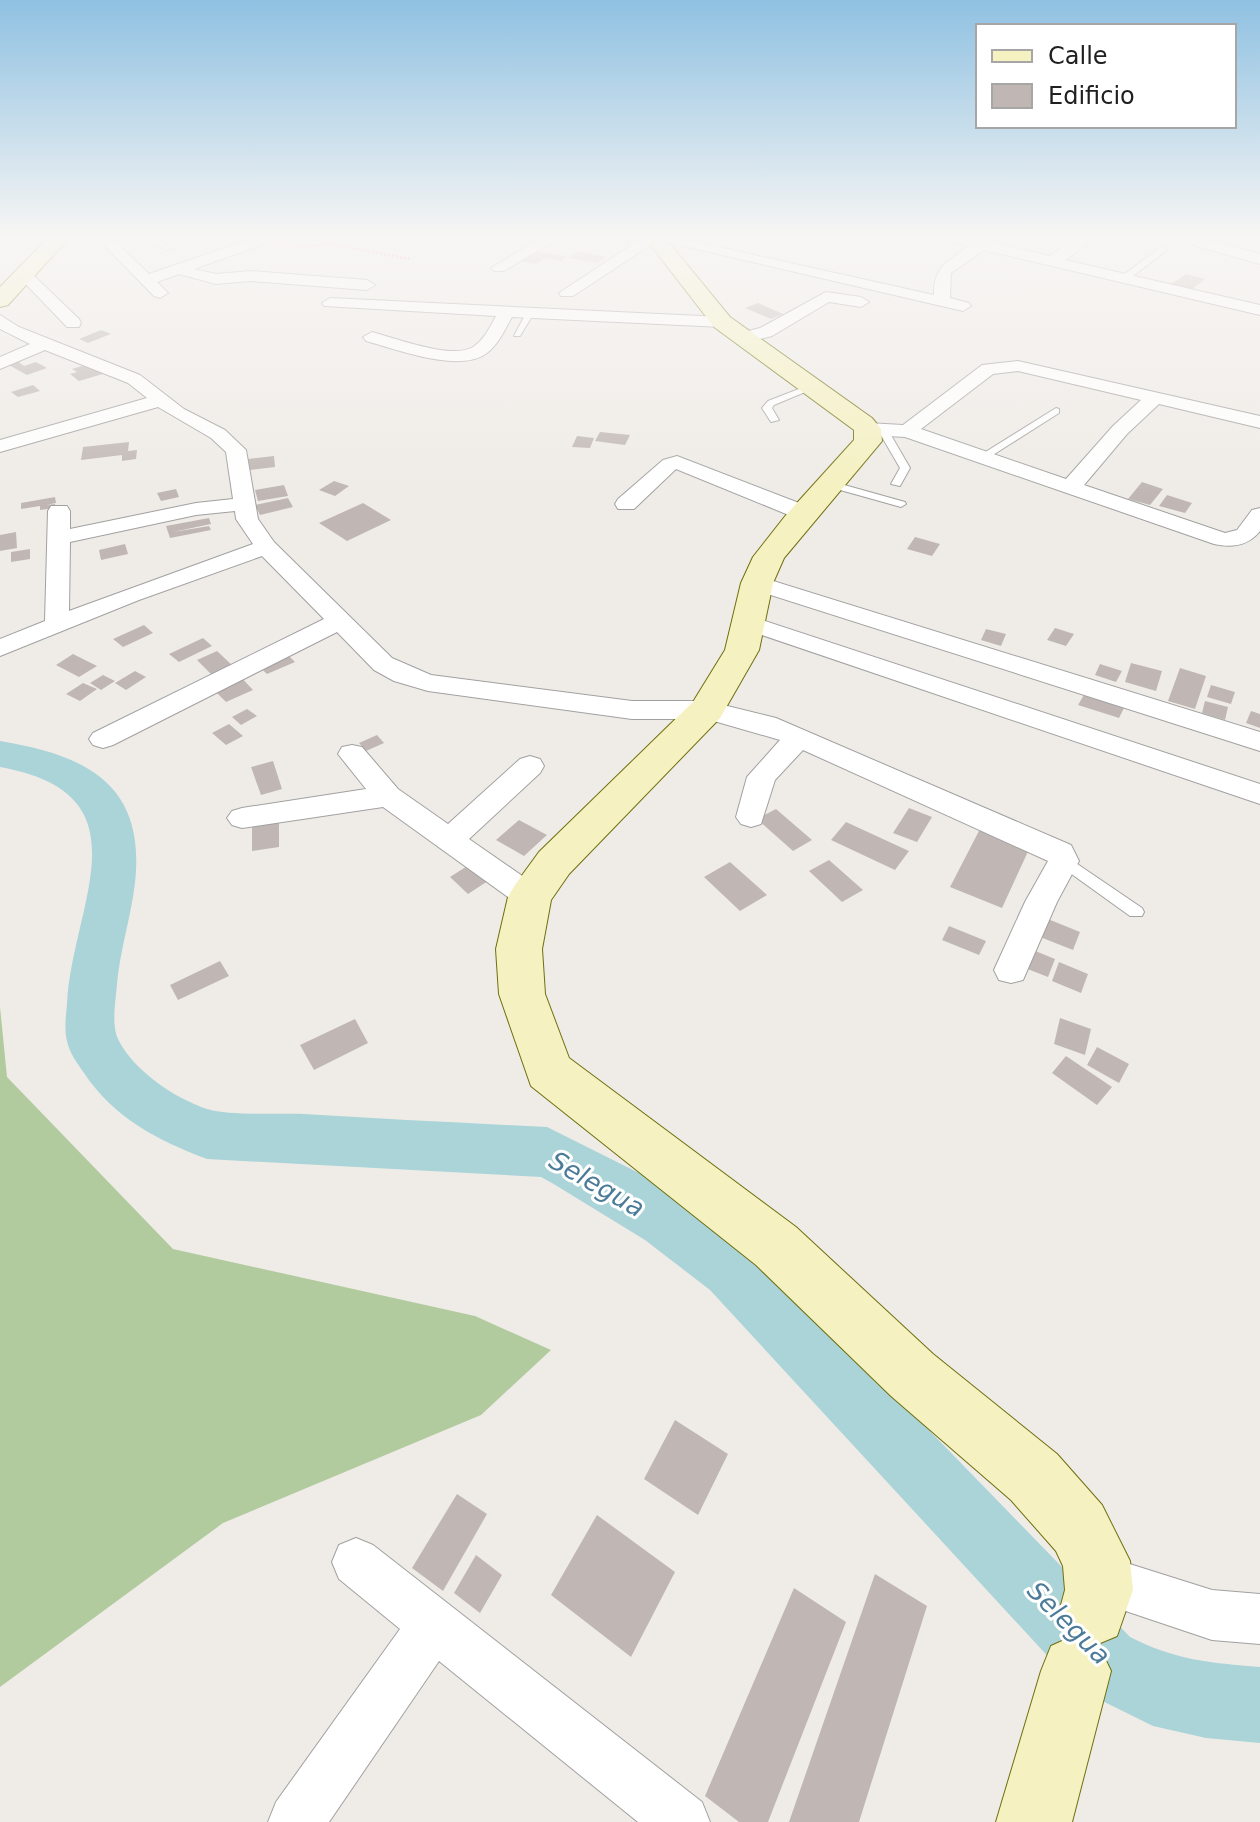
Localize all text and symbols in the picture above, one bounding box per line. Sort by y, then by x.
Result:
legend [976,24,1236,128]
text: Calle [1048,42,1108,70]
text: Edificio [1048,82,1135,110]
water label: Selegua [544,1145,650,1223]
water label: Selegua [1021,1575,1117,1671]

